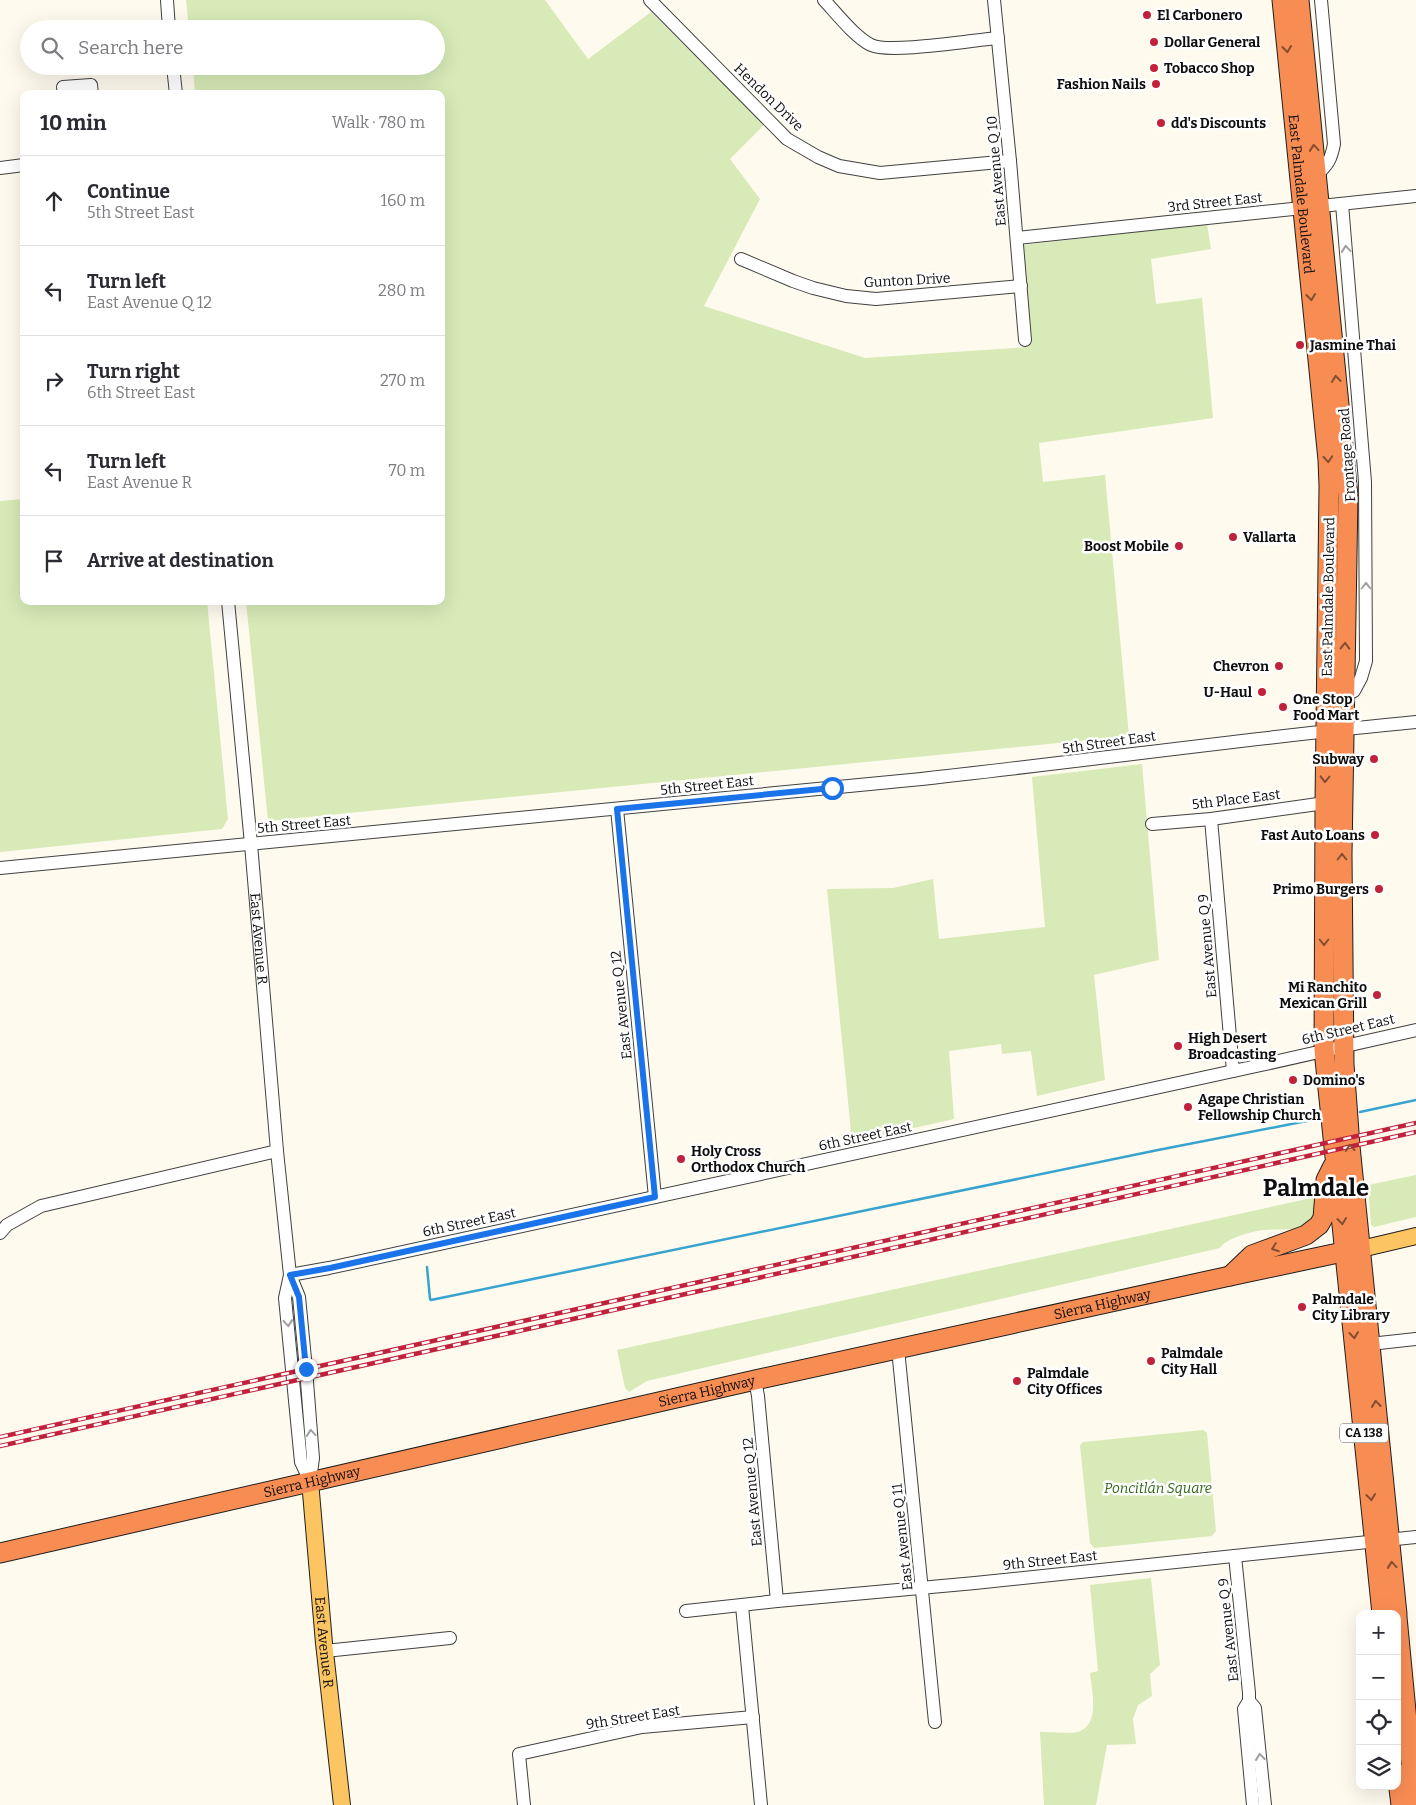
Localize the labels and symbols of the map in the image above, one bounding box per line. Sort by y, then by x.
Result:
place label: El Carbonero [1157,7,1243,24]
marker: El Carbonero [1141,9,1153,21]
place label: Dollar General [1164,34,1261,51]
marker: Dollar General [1148,36,1160,48]
one-way arrow [1281,45,1292,53]
street label: Hendon Drive [730,60,807,135]
place label: Tobacco Shop [1164,60,1255,77]
marker: Tobacco Shop [1148,62,1160,74]
place label: Fashion Nails [1057,76,1146,93]
marker: Fashion Nails [1150,78,1162,90]
street label: East Palmdale Boulevard [1284,114,1317,275]
street label: East Avenue Q 10 [983,115,1010,227]
place label: dd's Discounts [1171,115,1266,132]
marker: dd's Discounts [1155,117,1167,129]
one-way arrow [1308,143,1319,151]
street label: 3rd Street East [1167,189,1263,216]
one-way arrow [1341,245,1352,253]
street label: Gunton Drive [863,270,951,291]
one-way arrow [1305,294,1316,302]
place label: Jasmine Thai [1309,337,1396,354]
marker: Jasmine Thai [1294,339,1306,351]
one-way arrow [1331,375,1342,383]
street label: Frontage Road [1336,407,1359,502]
one-way arrow [1322,455,1333,463]
street label: East Palmdale Boulevard [1319,517,1338,677]
place label: Vallarta [1243,529,1296,546]
marker: Vallarta [1227,531,1239,543]
place label: Boost Mobile [1084,538,1169,555]
marker: Boost Mobile [1173,540,1185,552]
one-way arrow [1361,582,1371,590]
one-way arrow [1340,642,1350,650]
place label: Chevron [1213,658,1269,675]
marker: Chevron [1273,660,1285,672]
place label: U-Haul [1203,684,1253,701]
marker: U-Haul [1256,686,1268,698]
place label: One Stop Food Mart [1293,691,1360,724]
marker: One Stop Food Mart [1277,701,1289,713]
street label: 5th Street East [1061,728,1157,757]
place label: Subway [1312,751,1364,768]
marker: Subway [1368,753,1380,765]
street label: 5th Street East [659,772,755,799]
one-way arrow [1320,776,1330,784]
route start [821,777,844,800]
street label: 5th Place East [1191,786,1281,813]
street label: 5th Street East [256,812,352,837]
place label: Fast Auto Loans [1261,827,1365,844]
marker: Fast Auto Loans [1369,829,1381,841]
one-way arrow [1337,853,1347,861]
place label: Primo Burgers [1273,881,1369,898]
marker: Primo Burgers [1373,883,1385,895]
street label: East Avenue R [246,892,271,985]
street label: East Avenue Q 9 [1194,893,1221,999]
one-way arrow [1319,938,1329,946]
street label: East Avenue Q 12 [607,950,636,1060]
place label: Mi Ranchito Mexican Grill [1279,979,1368,1012]
marker: Mi Ranchito Mexican Grill [1371,989,1383,1001]
street label: 6th Street East [1300,1011,1396,1048]
place label: High Desert Broadcasting [1188,1030,1276,1063]
marker: High Desert Broadcasting [1172,1040,1184,1052]
place label: Domino's [1303,1072,1365,1089]
marker: Domino's [1287,1074,1299,1086]
place label: Agape Christian Fellowship Church [1198,1091,1321,1124]
marker: Agape Christian Fellowship Church [1182,1101,1194,1113]
street label: 6th Street East [817,1118,913,1155]
place label: Holy Cross Orthodox Church [691,1143,805,1176]
one-way arrow [1345,1144,1356,1152]
marker: Holy Cross Orthodox Church [675,1153,687,1165]
district label: Palmdale [1263,1174,1369,1202]
street label: 6th Street East [421,1204,517,1241]
one-way arrow [1336,1217,1347,1225]
one-way arrow [1271,1242,1280,1252]
street label: Sierra Highway [1052,1285,1153,1323]
place label: Palmdale City Library [1312,1291,1390,1324]
marker: Palmdale City Library [1296,1301,1308,1313]
one-way arrow [282,1319,293,1327]
one-way arrow [1348,1332,1359,1340]
place label: Palmdale City Hall [1161,1345,1223,1378]
marker: Palmdale City Hall [1145,1355,1157,1367]
route end [295,1358,318,1381]
place label: Palmdale City Offices [1027,1365,1103,1398]
street label: Sierra Highway [657,1372,758,1411]
marker: Palmdale City Offices [1011,1375,1023,1387]
one-way arrow [1371,1399,1382,1407]
road number: CA 138 [1340,1424,1388,1442]
one-way arrow [306,1429,317,1437]
street label: East Avenue Q 12 [739,1437,766,1547]
street label: Sierra Highway [262,1463,363,1501]
park label: Poncitlán Square [1104,1480,1212,1497]
street label: East Avenue Q 11 [888,1482,917,1591]
one-way arrow [1365,1493,1376,1501]
street label: 9th Street East [1002,1547,1098,1574]
one-way arrow [1387,1561,1398,1569]
street label: East Avenue Q 9 [1215,1577,1242,1683]
street label: East Avenue R [311,1596,337,1689]
street label: 9th Street East [585,1702,681,1733]
one-way arrow [1255,1752,1266,1760]

